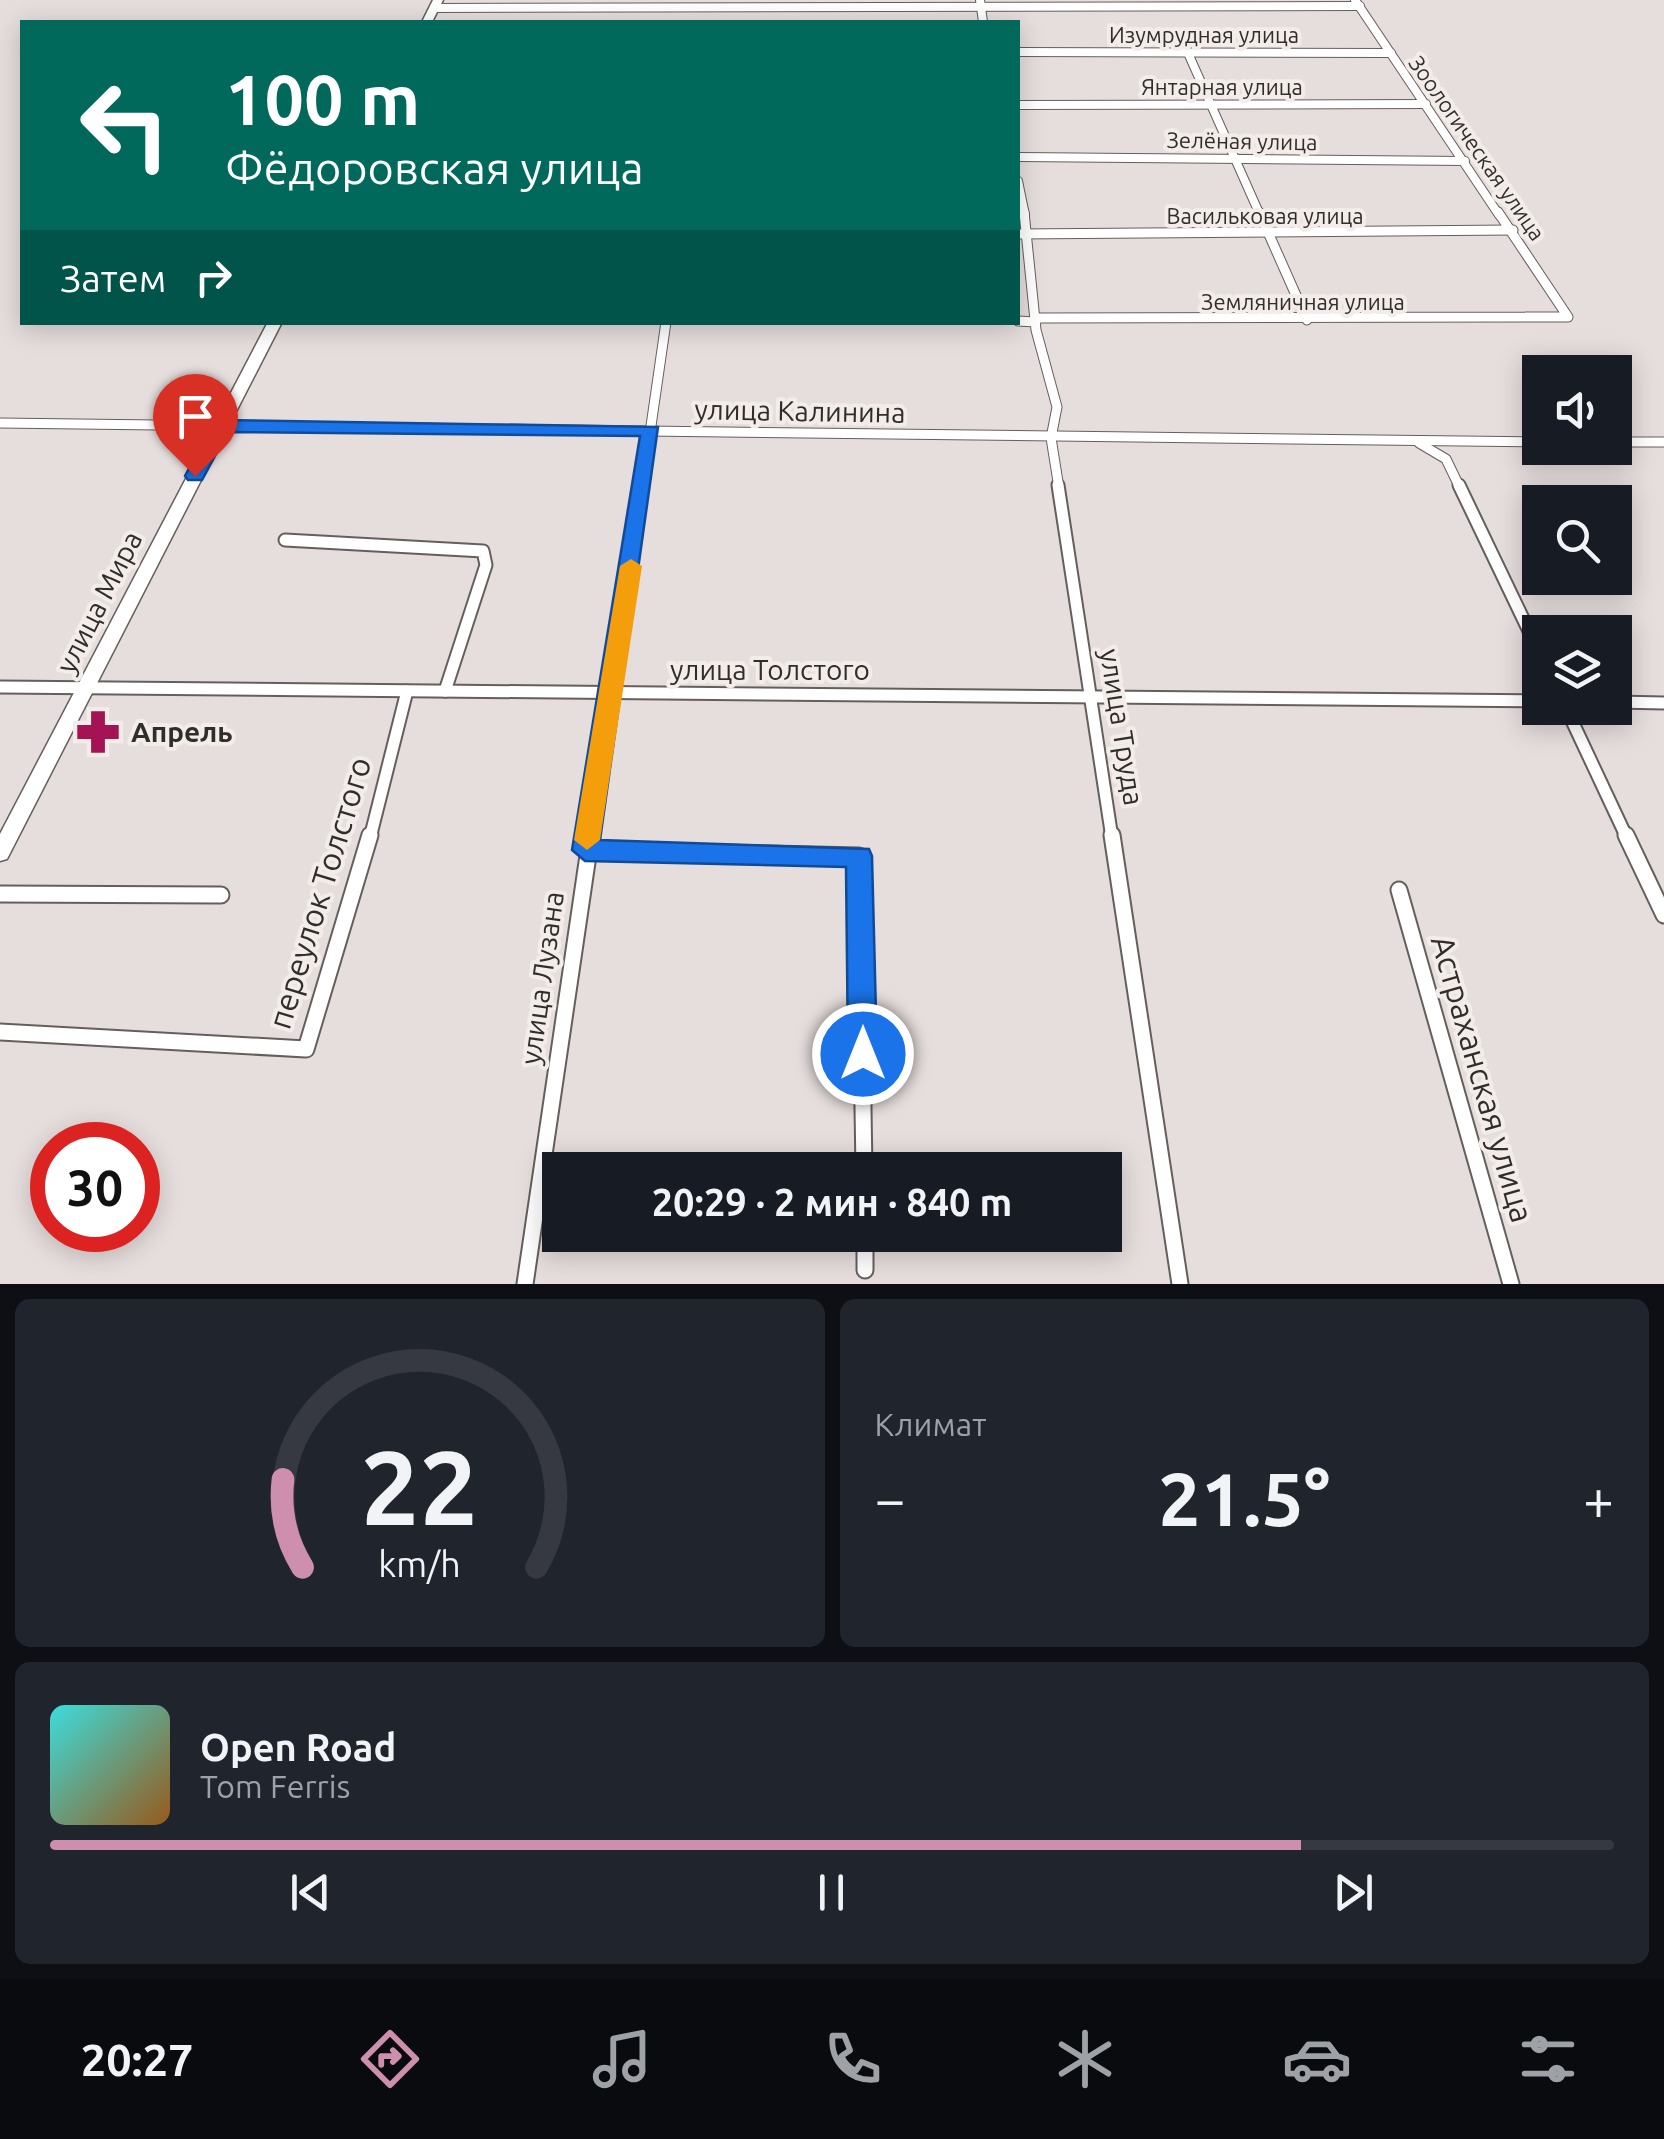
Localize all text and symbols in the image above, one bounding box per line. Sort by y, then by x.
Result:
street label: Изумрудная улица [1109,22,1299,47]
street label: Зоологическая улица [1404,51,1551,245]
icon: left [60,60,190,190]
text: 100 m [225,60,420,138]
street label: Янтарная улица [1141,74,1303,99]
street label: Зелёная улица [1166,127,1318,154]
text: Фёдоровская улица [225,142,644,193]
street label: Васильковая улица [1166,203,1364,228]
icon: right [186,250,241,305]
text: Затем [60,257,166,299]
street label: Земляничная улица [1201,289,1405,314]
map controls [1522,355,1632,725]
button: sound [1522,355,1632,465]
pin [153,374,238,477]
icon: arrive [168,389,223,444]
street label: улица Калинина [694,393,906,428]
button: search [1522,485,1632,595]
street label: улица Мира [50,526,147,678]
button: layers [1522,615,1632,725]
street label: улица Труда [1095,646,1150,807]
street label: улица Толстого [670,654,870,685]
pharmacy icon: Апрель [74,708,122,756]
place label: Апрель [131,716,233,747]
street label: переулок Толстого [261,753,377,1033]
street label: улица Лузана [514,889,569,1066]
street label: Астраханская улица [1425,931,1541,1226]
position arrow [811,1002,915,1106]
speed limit sign: 30 [30,1122,160,1252]
text: 20:29 · 2 мин · 840 m [652,1181,1012,1223]
text: Климат [875,1406,986,1442]
text: 22 [361,1428,478,1545]
text: 21.5° [1158,1456,1330,1540]
text: − [875,1468,906,1529]
text: + [1583,1468,1614,1529]
text: km/h [378,1544,461,1584]
text: Open Road [200,1726,396,1768]
text: Tom Ferris [200,1768,350,1804]
icon: previous [283,1865,338,1920]
icon: pause [804,1865,859,1920]
icon: next [1326,1865,1381,1920]
icon: directions [355,2024,425,2094]
icon: music [587,2024,657,2094]
icon: phone [818,2024,888,2094]
icon: climate [1050,2024,1120,2094]
icon: car [1282,2024,1352,2094]
icon: filters [1513,2024,1583,2094]
text: 20:27 [81,2034,193,2085]

